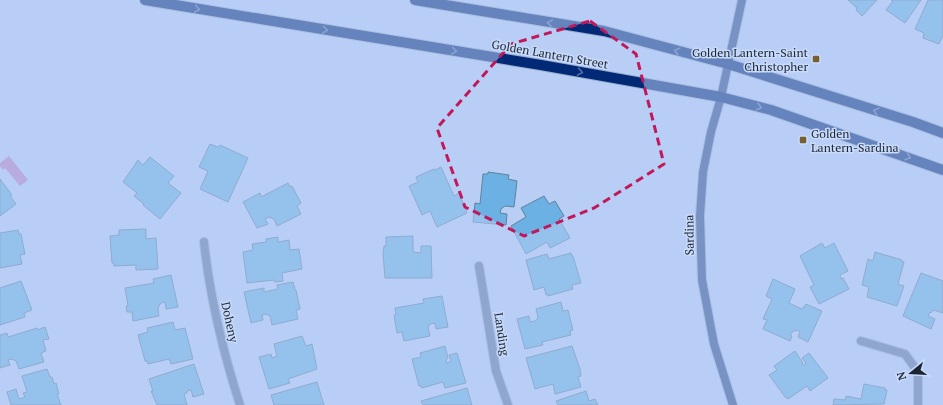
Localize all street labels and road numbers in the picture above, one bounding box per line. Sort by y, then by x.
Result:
street label: Golden Lantern Street [491,36,610,72]
street label: Sardina [681,215,697,255]
street label: Doheny [218,300,242,345]
street label: Landing [491,311,513,357]

